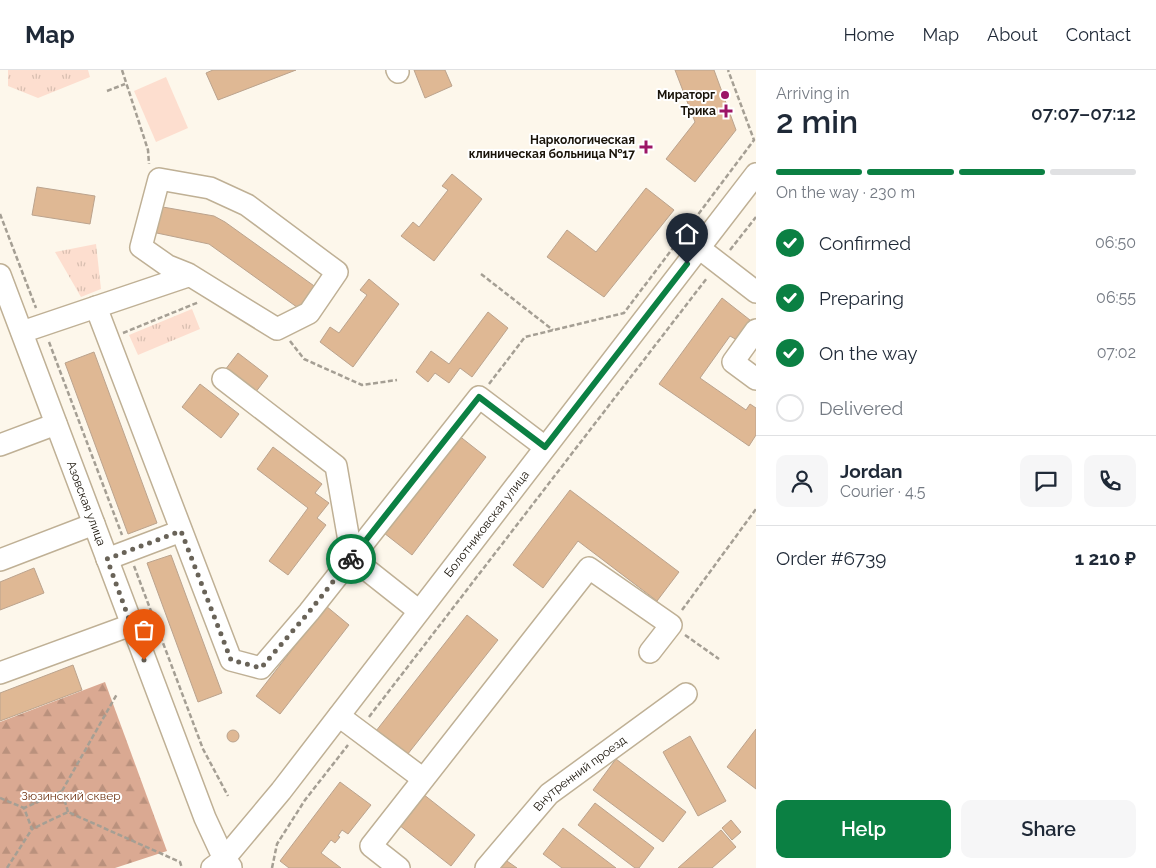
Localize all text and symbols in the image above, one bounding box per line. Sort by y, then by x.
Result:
text: Map [25,20,75,49]
text: Home [843,24,894,45]
text: Map [922,24,959,45]
text: About [987,24,1038,45]
text: Contact [1066,24,1131,45]
text: Arriving in [776,84,850,103]
place label: Мираторг [657,88,715,102]
marker: Мираторг [719,89,731,101]
text: 07:07–07:12 [1031,102,1136,124]
text: 2 min [776,103,858,140]
place label: Трика [681,104,716,118]
marker: Трика [720,105,732,117]
place label: Наркологическая клиническая больница №17 [469,133,635,161]
marker: Наркологическая клиническая больница №17 [639,140,653,154]
text: On the way · 230 m [776,183,915,202]
pin [666,213,708,264]
icon: home [673,220,701,248]
icon: check [776,229,804,257]
text: Confirmed [819,232,911,254]
text: 06:50 [1095,233,1136,252]
icon: check [776,284,804,312]
text: Preparing [819,287,904,309]
text: 06:55 [1096,288,1136,307]
icon: check [776,339,804,367]
text: On the way [819,342,918,364]
text: 07:02 [1097,343,1136,362]
text: Delivered [819,397,903,419]
button: person [776,455,828,507]
button: chat [1020,455,1072,507]
button: phone [1084,455,1136,507]
street label: Азовская улица [64,459,109,548]
text: Jordan [840,460,903,482]
street label: Болотниковская улица [441,468,532,580]
text: Courier · 4.5 [840,482,925,501]
courier [326,534,376,584]
icon: bike [337,545,365,573]
text: Order #6739 [776,547,886,569]
text: 1 210 ₽ [1075,547,1136,569]
pin [123,609,165,660]
icon: bag [130,616,158,644]
street label: Внутренний проезд [531,733,629,814]
park label: Зюзинский сквер [21,789,121,803]
button: Help [776,800,951,858]
button: Share [961,800,1136,858]

